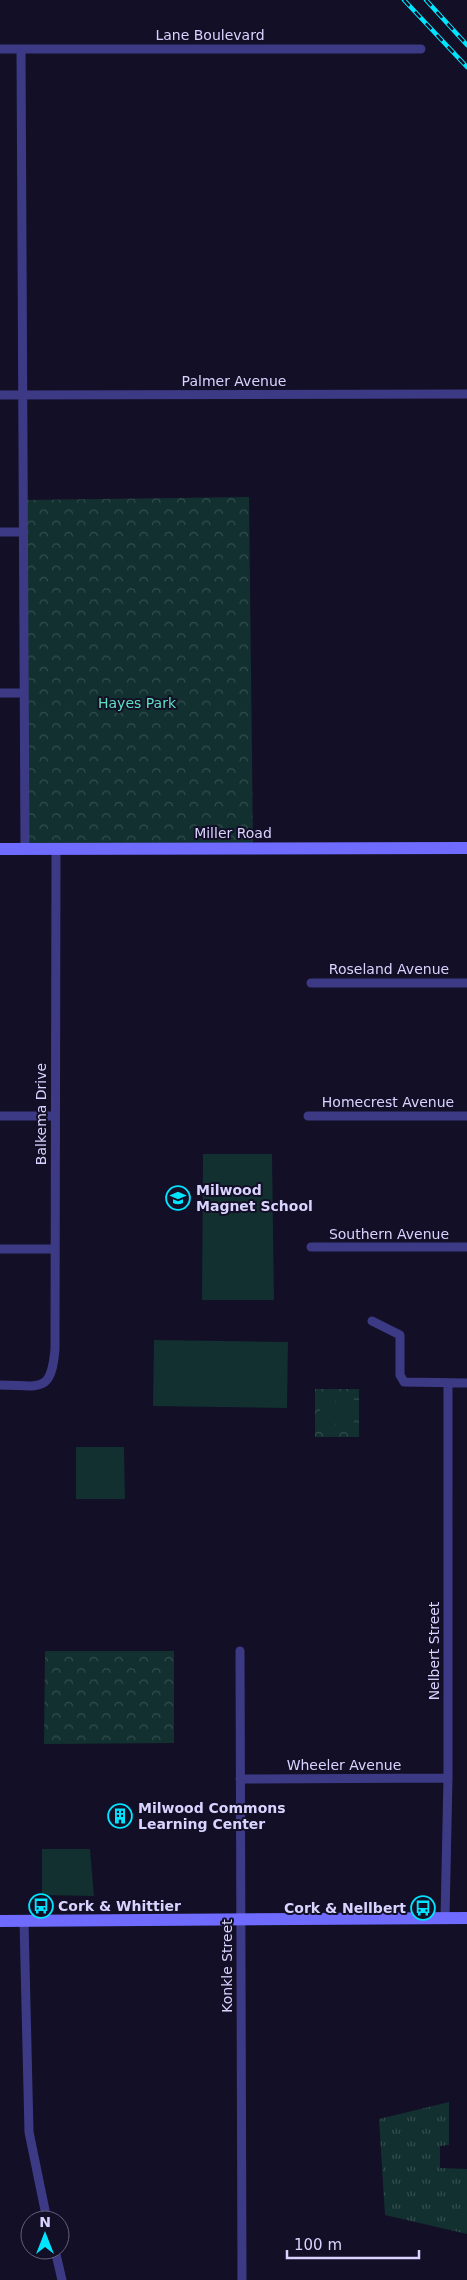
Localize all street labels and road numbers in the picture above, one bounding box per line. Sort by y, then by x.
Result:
street label: Lane Boulevard [155,27,265,43]
street label: Palmer Avenue [182,373,286,389]
street label: Miller Road [194,825,272,841]
street label: Roseland Avenue [329,961,449,977]
street label: Balkema Drive [33,1063,49,1165]
street label: Homecrest Avenue [322,1094,454,1110]
street label: Southern Avenue [329,1226,449,1242]
street label: Nelbert Street [426,1601,442,1700]
street label: Wheeler Avenue [287,1757,401,1773]
street label: Konkle Street [219,1919,235,2013]

